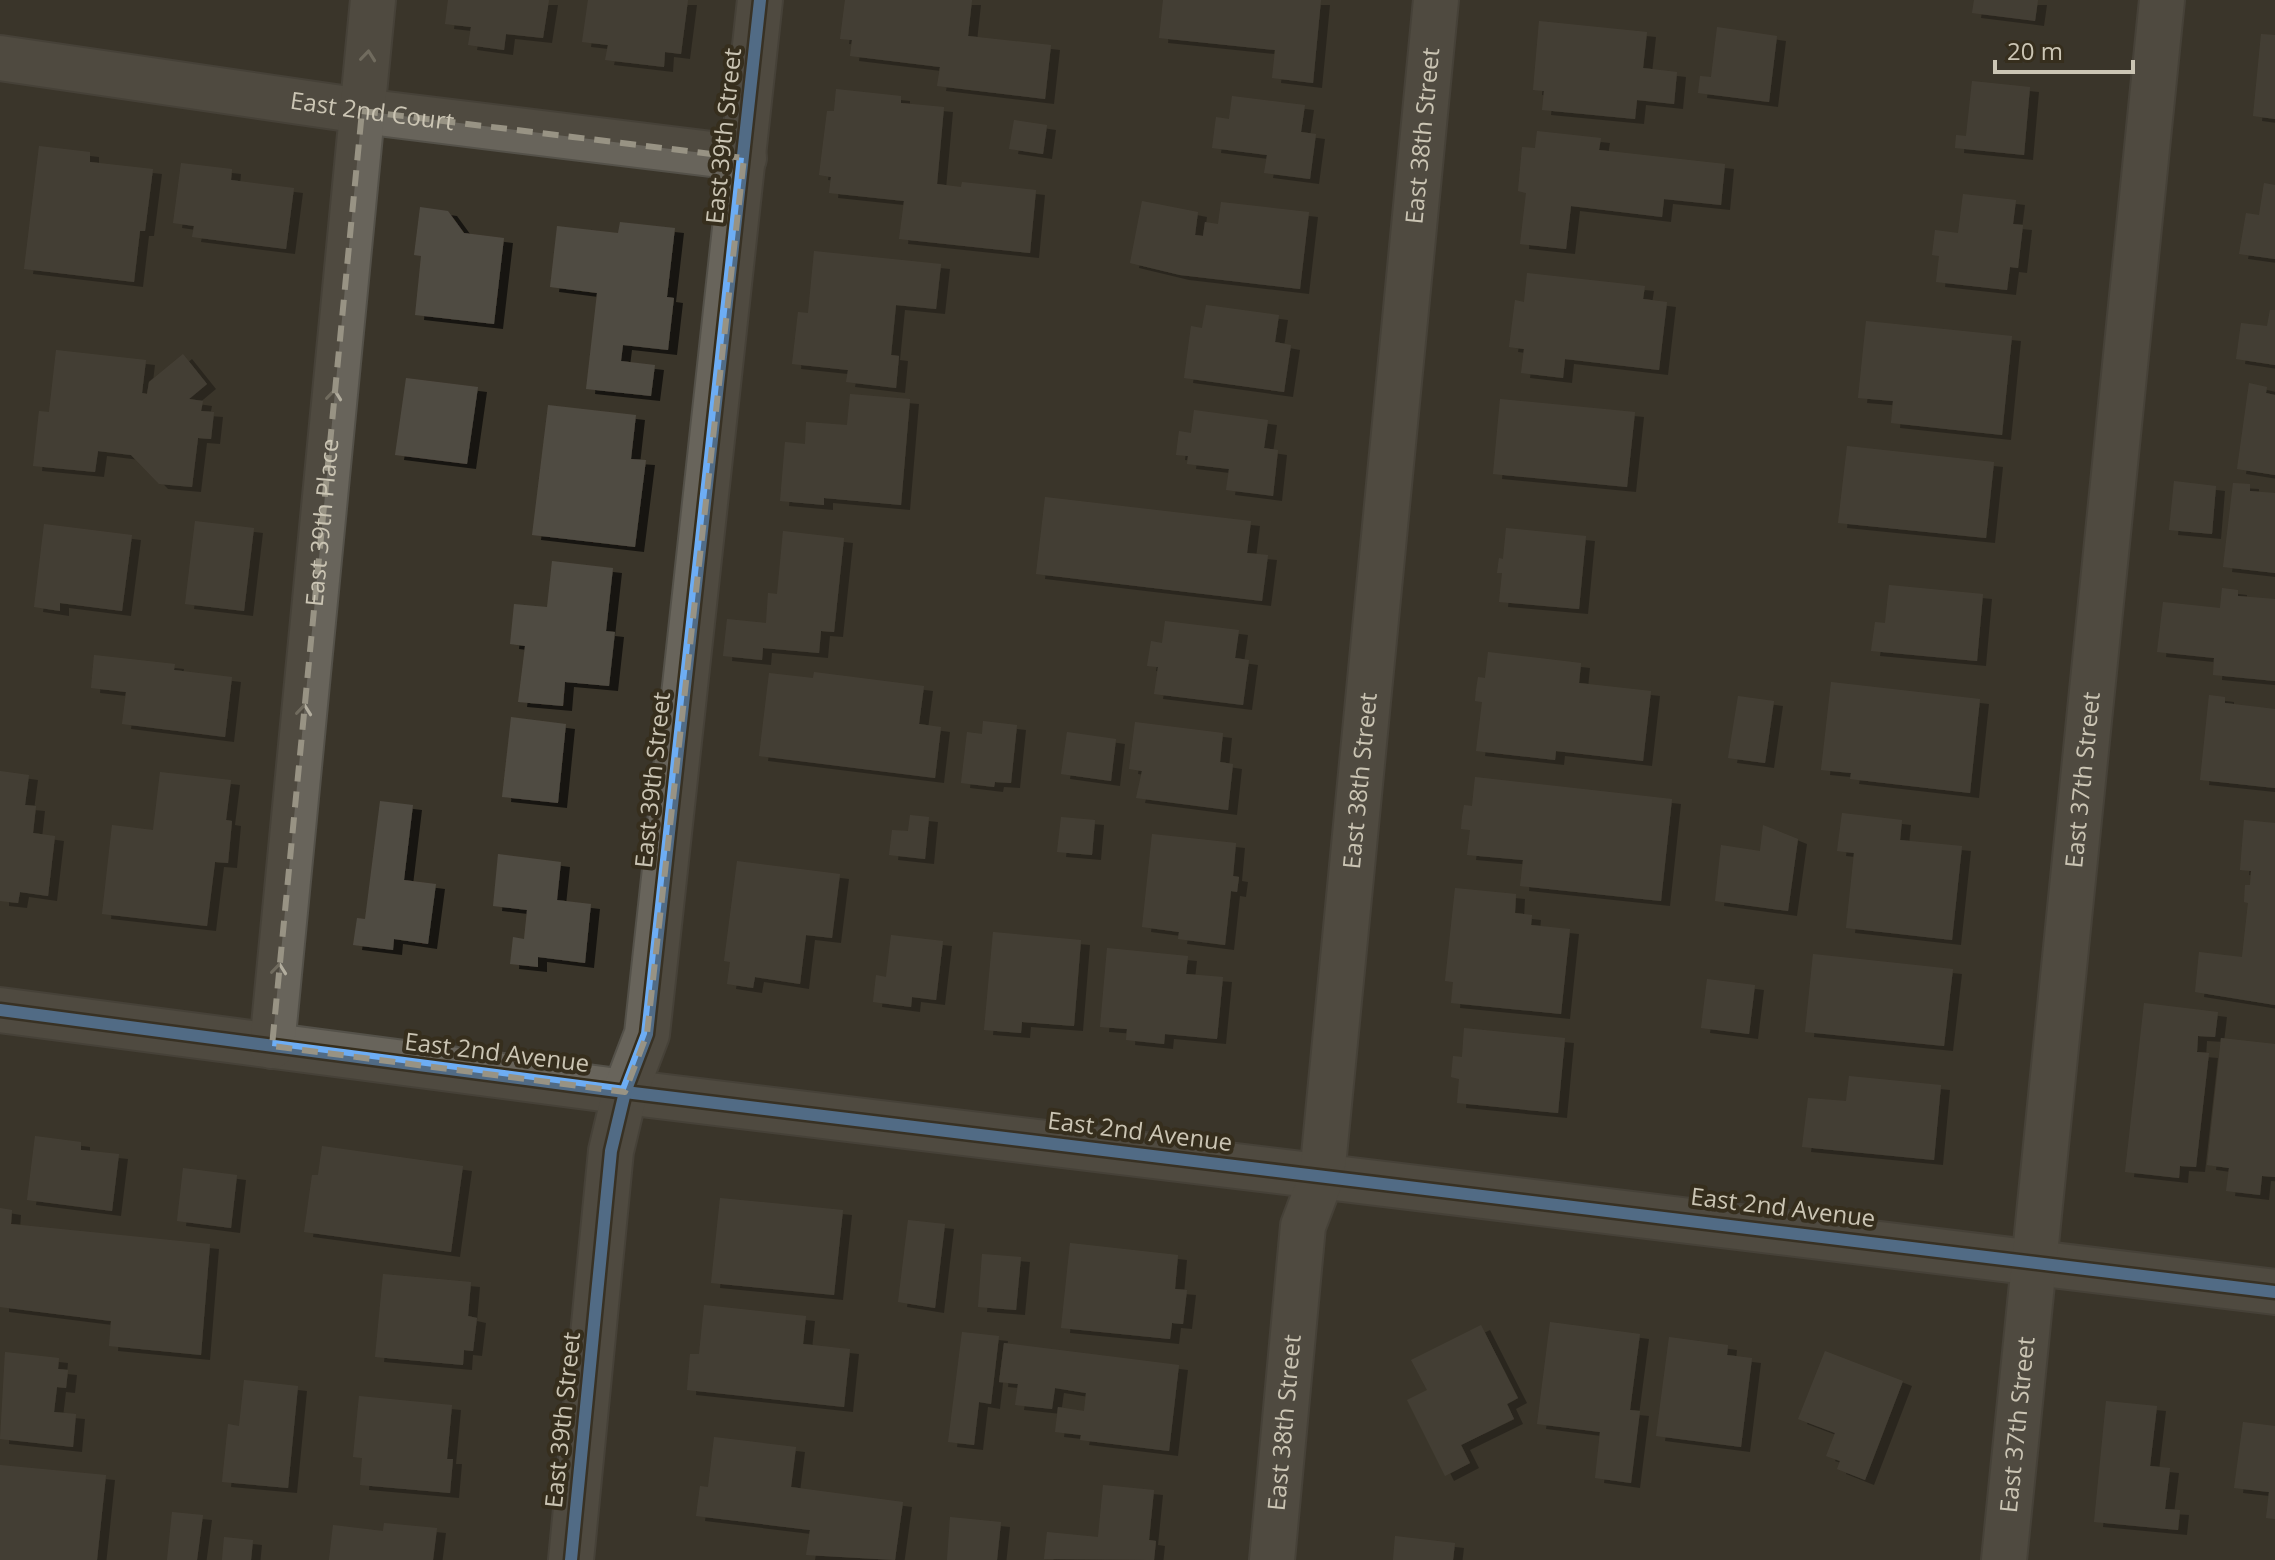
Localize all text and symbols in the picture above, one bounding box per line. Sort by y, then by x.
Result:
scale bar [1995,24,2133,74]
text: 20 m [2007,34,2063,67]
street label: East 39th Street [697,46,748,226]
street label: East 38th Street [1396,46,1446,225]
one-way arrow [359,49,376,62]
street label: East 2nd Court [288,83,456,137]
one-way arrow [326,388,343,401]
street label: East 39th Place [297,437,346,608]
street label: East 39th Street [626,690,677,870]
street label: East 37th Street [2056,690,2107,870]
street label: East 38th Street [1334,691,1384,870]
one-way arrow [295,703,312,716]
one-way arrow [270,962,287,975]
street label: East 2nd Avenue [403,1024,591,1079]
street label: East 2nd Avenue [1046,1103,1234,1158]
street label: East 2nd Avenue [1689,1179,1877,1234]
street label: East 39th Street [536,1330,587,1510]
street label: East 38th Street [1259,1333,1308,1512]
street label: East 37th Street [1991,1335,2042,1514]

